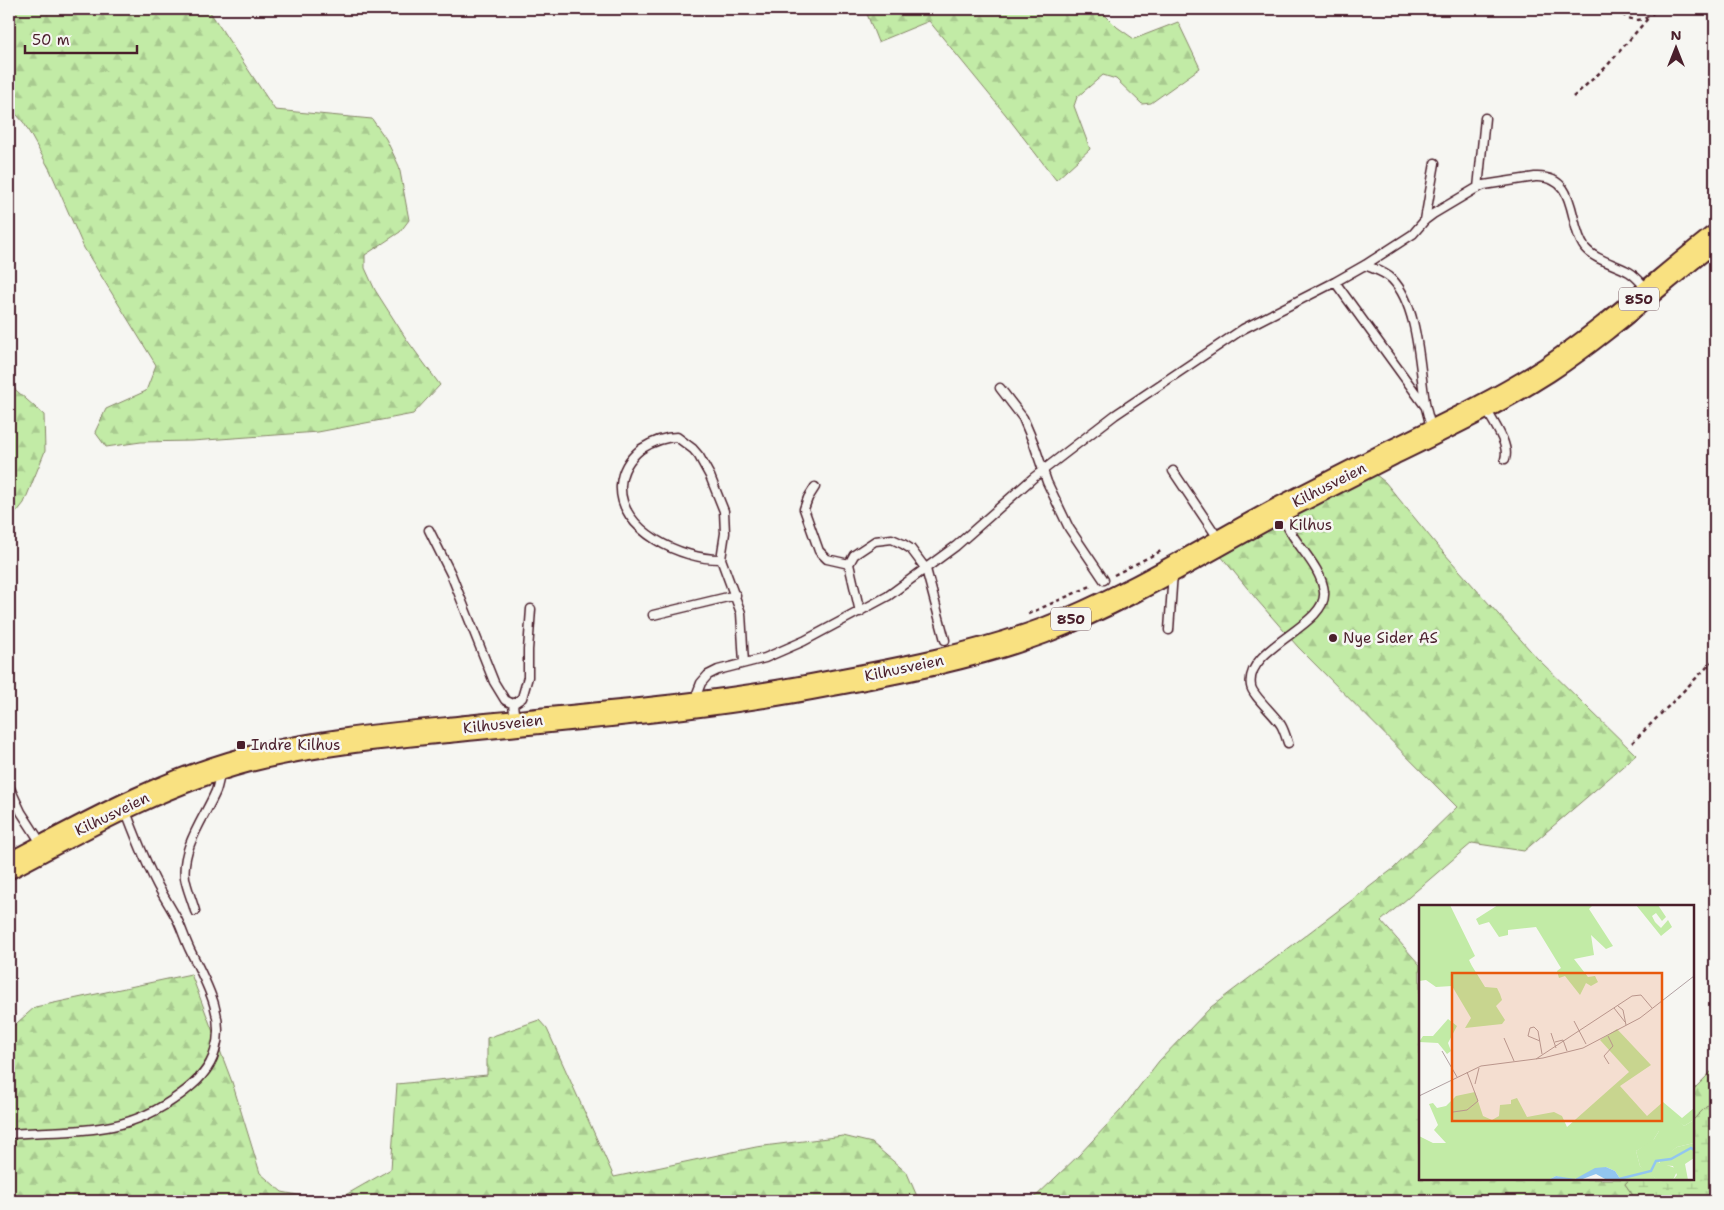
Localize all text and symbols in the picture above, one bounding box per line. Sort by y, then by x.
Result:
scale bar [25,22,138,54]
north arrow [1652,22,1702,72]
text: N [1670,26,1682,44]
text: 50 m [32,30,70,50]
road number: 850 [1619,288,1659,310]
street label: Kilhusveien [1289,458,1369,512]
place label: Kilhus [1289,515,1332,535]
marker: Kilhus [1273,519,1285,531]
road number: 850 [1051,608,1091,630]
place label: Nye Sider AS [1343,628,1438,648]
marker: Nye Sider AS [1327,632,1339,644]
street label: Kilhusveien [863,650,945,686]
street label: Kilhusveien [462,710,544,738]
place label: Indre Kilhus [251,735,340,755]
marker: Indre Kilhus [235,739,247,751]
street label: Kilhusveien [71,787,153,841]
inset map [1419,905,1694,1180]

